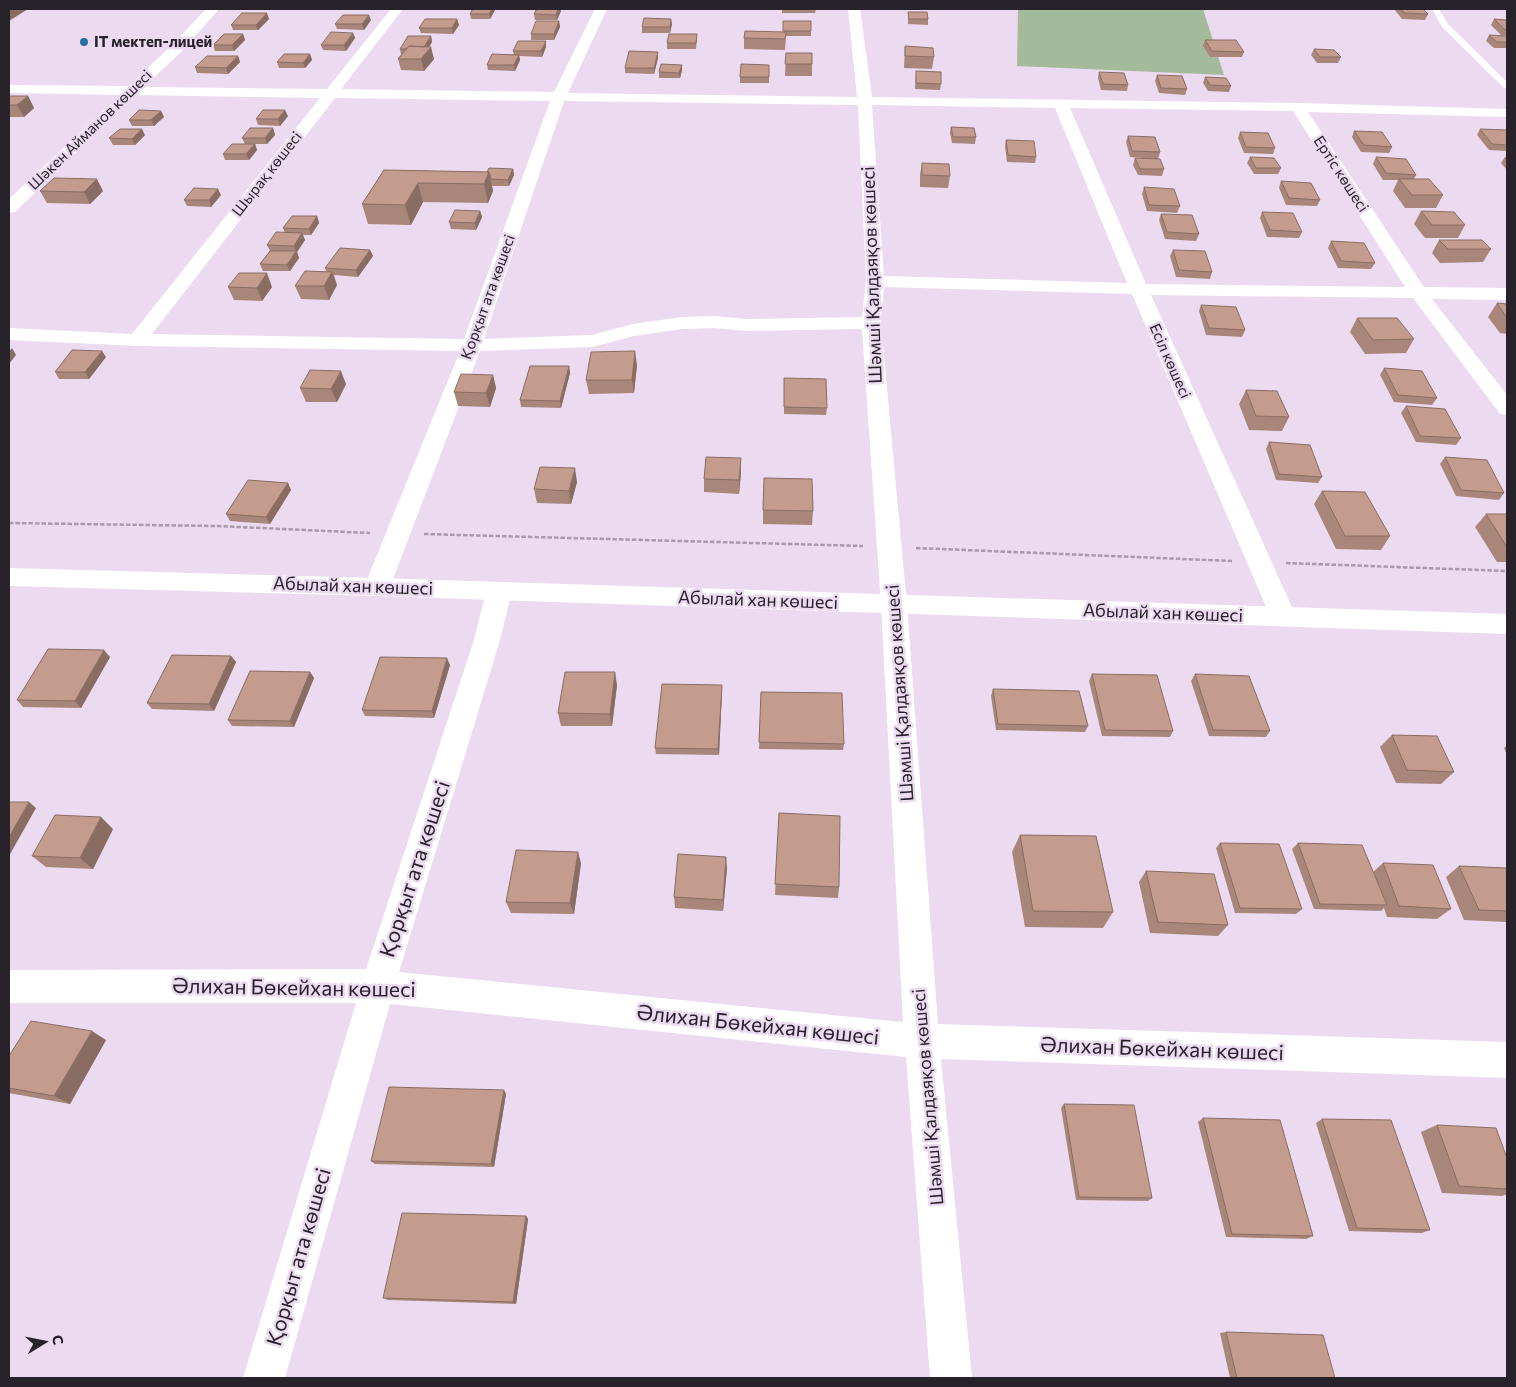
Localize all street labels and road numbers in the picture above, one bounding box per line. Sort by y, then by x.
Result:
street label: Шәкен Айманов көшесі [24,66,155,193]
street label: Шырақ көшесі [228,127,305,219]
street label: Ертіс көшесі [1311,132,1373,215]
street label: Шәмші Қалдаяқов көшесі [856,166,886,384]
street label: Қорқыт ата көшесі [456,232,518,361]
street label: Есіл көшесі [1146,320,1195,401]
street label: Абылай хан көшесі [273,571,433,599]
street label: Шәмші Қалдаяқов көшесі [880,584,918,802]
street label: Абылай хан көшесі [678,585,838,613]
street label: Абылай хан көшесі [1083,598,1243,626]
street label: Қорқыт ата көшесі [373,777,454,960]
street label: Әлихан Бөкейхан көшесі [172,972,416,1001]
street label: Шәмші Қалдаяқов көшесі [907,988,947,1206]
street label: Әлихан Бөкейхан көшесі [636,998,881,1049]
street label: Әлихан Бөкейхан көшесі [1040,1031,1284,1064]
street label: Қорқыт ата көшесі [260,1165,335,1348]

